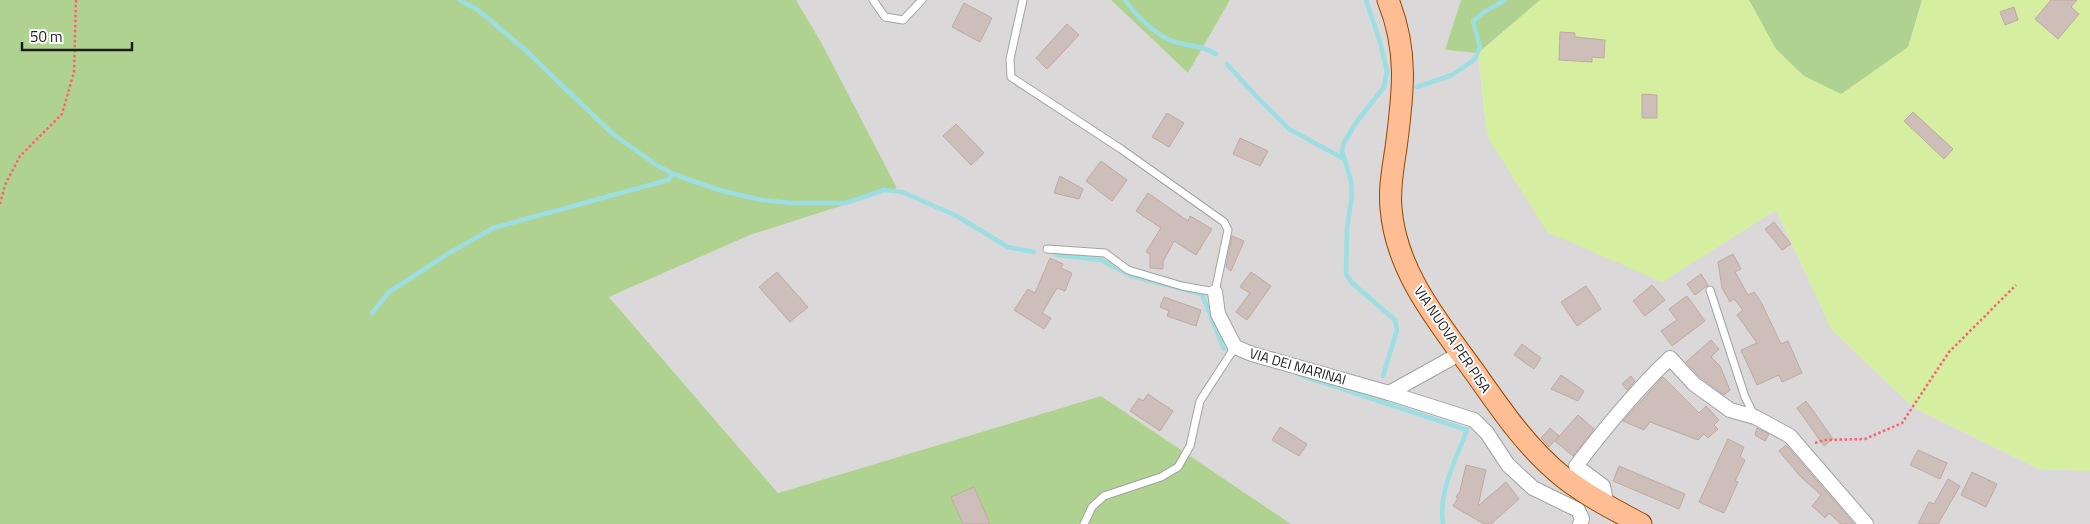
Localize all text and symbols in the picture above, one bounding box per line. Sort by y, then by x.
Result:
scale bar [22,20,132,52]
text: 50 m [30,25,63,48]
street label: VIA NUOVA PER PISA [1409,281,1497,397]
street label: VIA DEI MARINAI [1247,342,1349,390]

